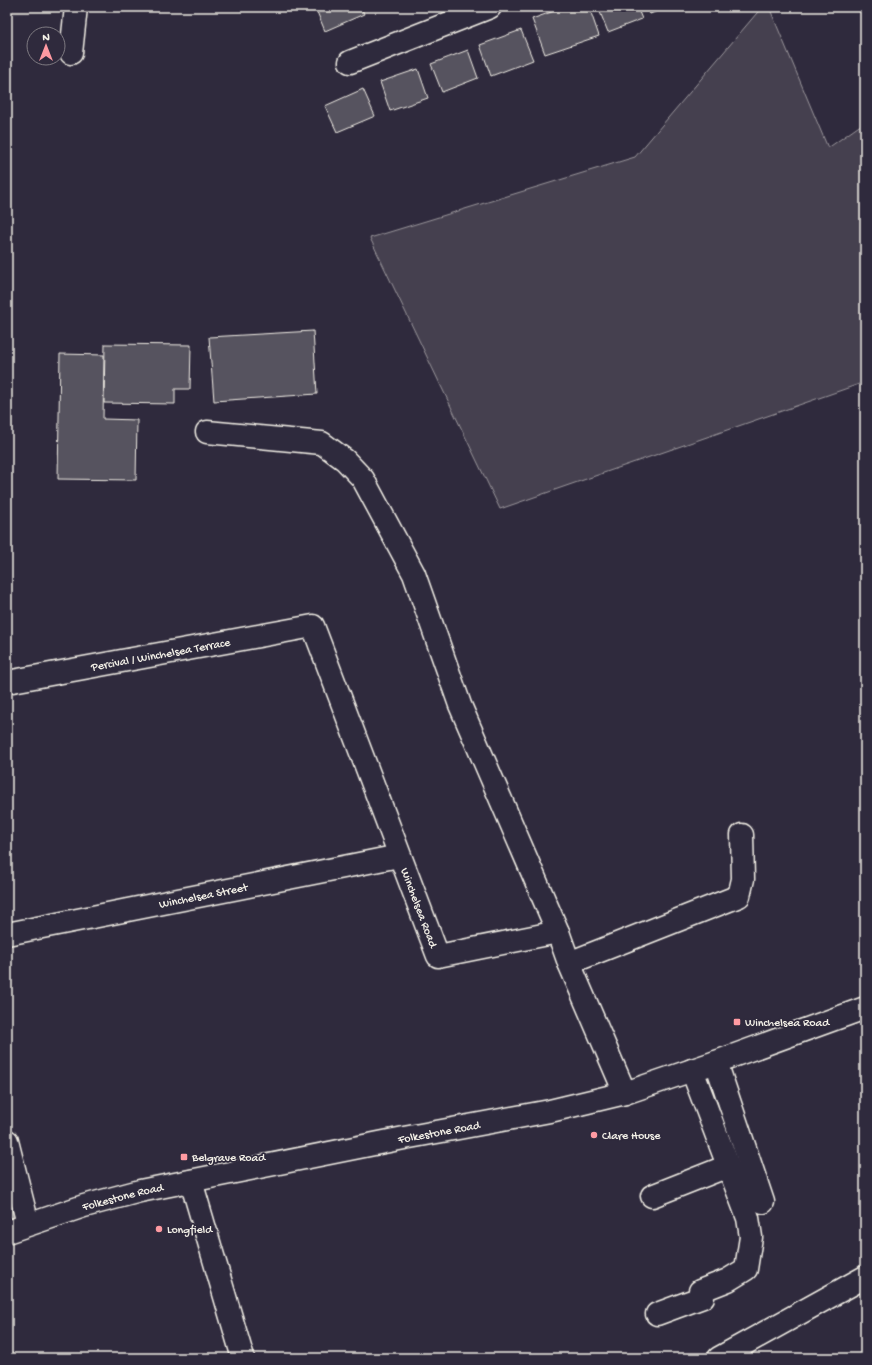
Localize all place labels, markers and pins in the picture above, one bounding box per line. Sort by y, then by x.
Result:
marker: Winchelsea Road [732,1017,742,1027]
place label: Winchelsea Road [745,1017,830,1031]
marker: Clare House [589,1130,599,1140]
place label: Clare House [602,1130,661,1144]
marker: Belgrave Road [179,1152,189,1162]
place label: Belgrave Road [191,1152,266,1166]
marker: Longfield [154,1224,164,1234]
place label: Longfield [167,1224,213,1238]

